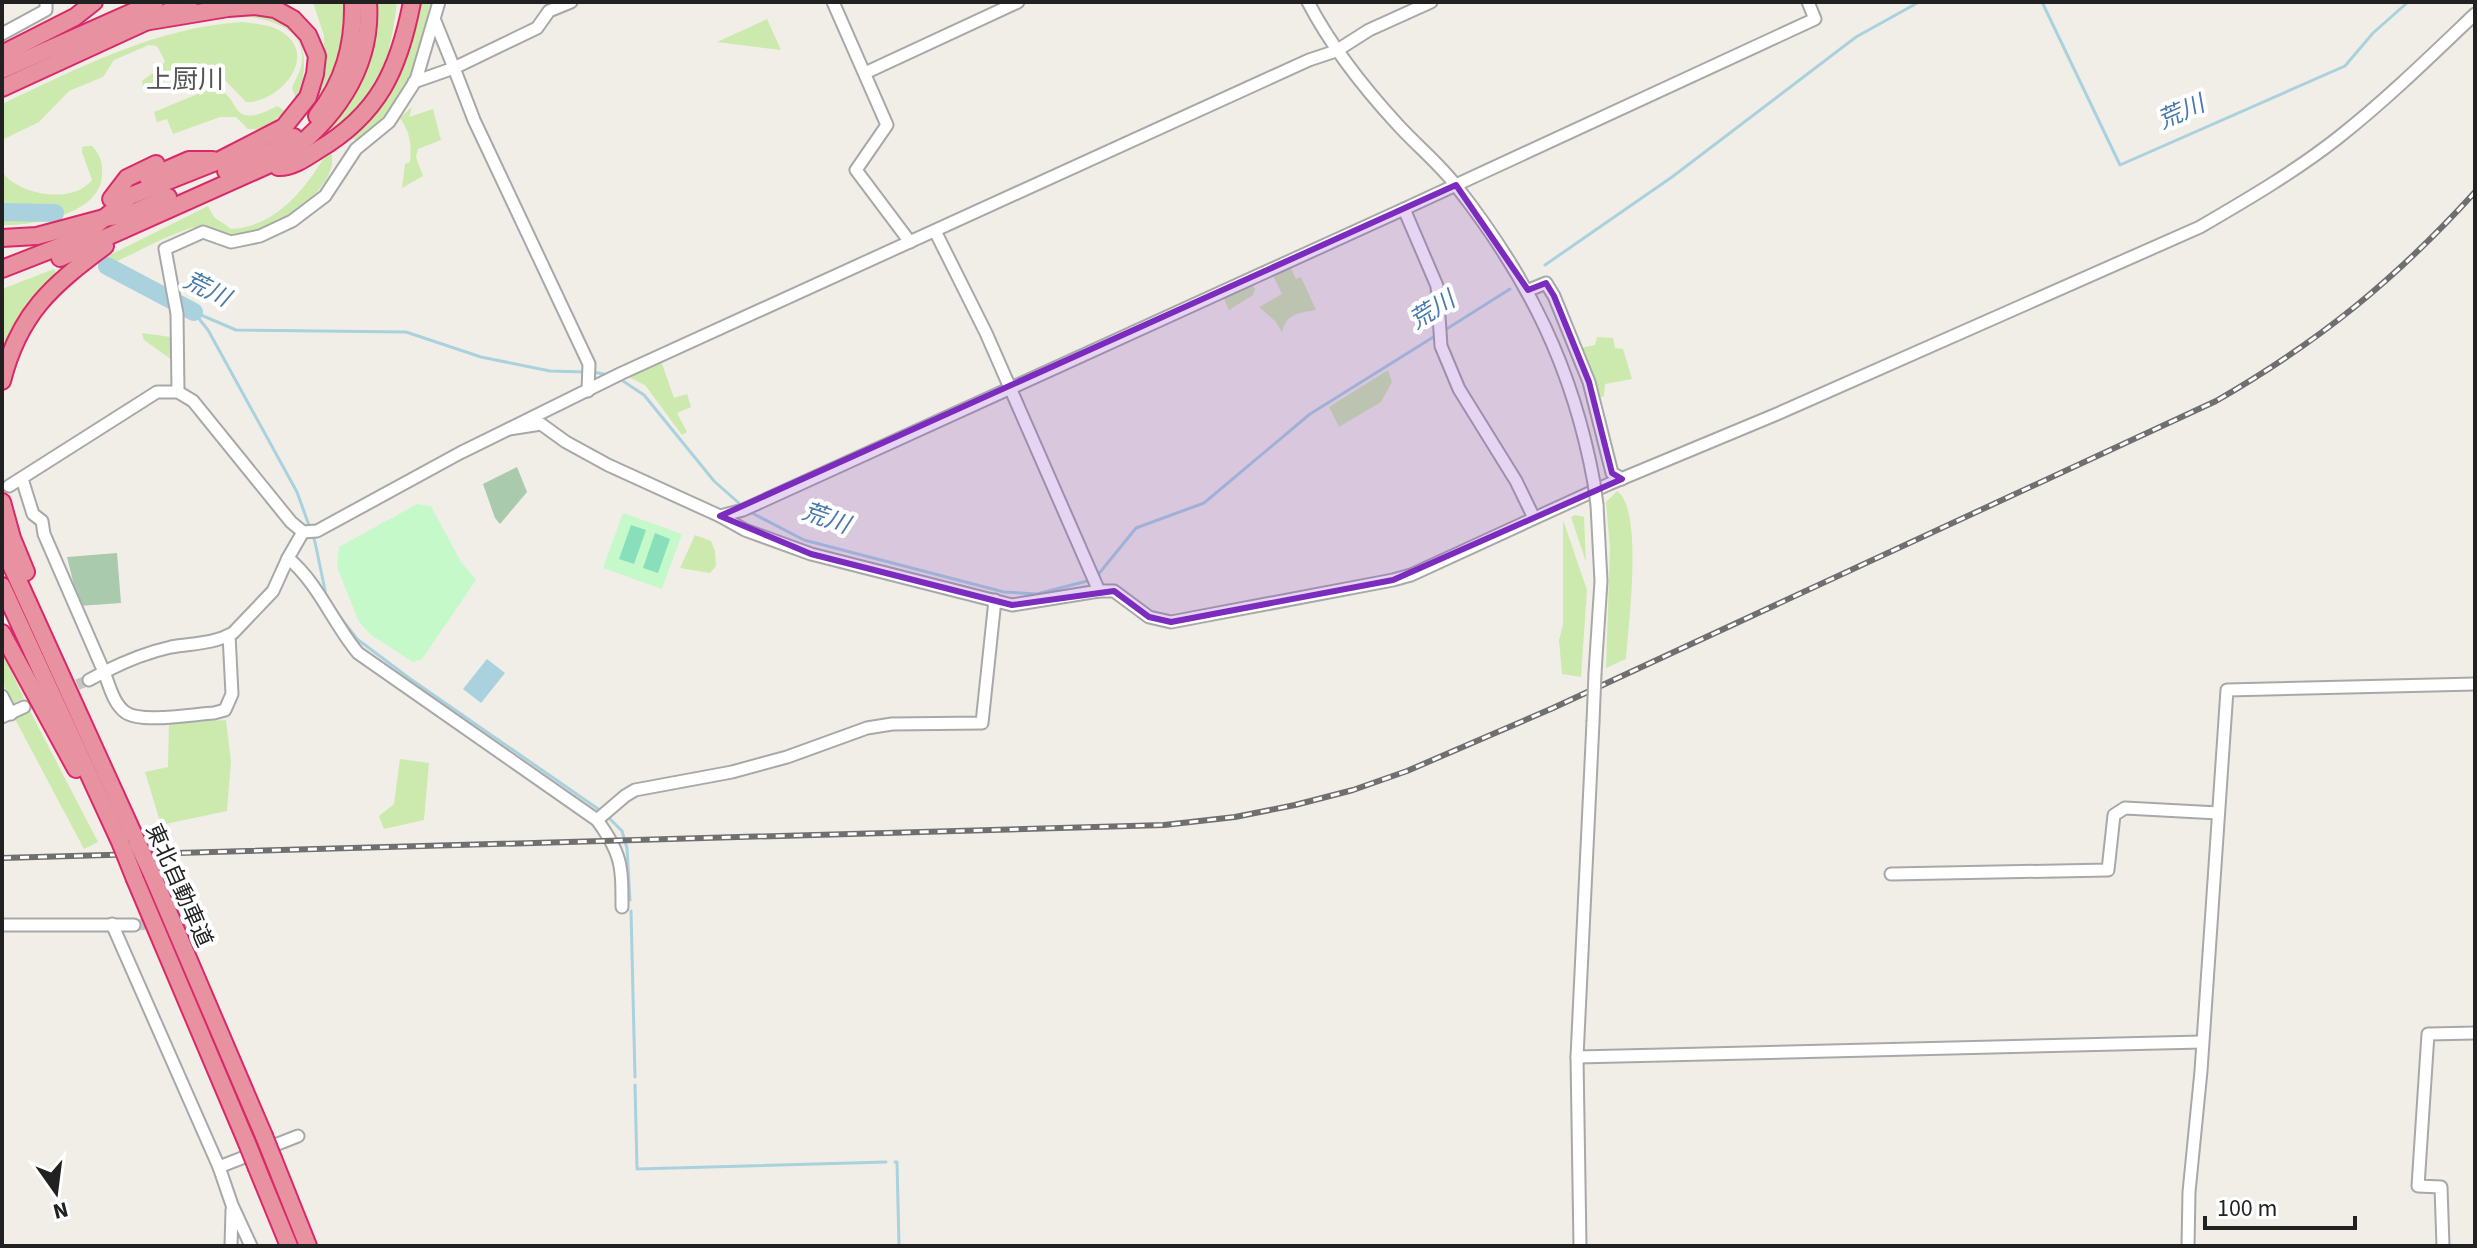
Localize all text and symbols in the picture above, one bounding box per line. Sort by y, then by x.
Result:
district label: 上厨川 [146,61,224,98]
water label: 荒川 [2152,85,2213,138]
water label: 荒川 [178,263,239,317]
water label: 荒川 [1403,281,1464,338]
water label: 荒川 [797,494,857,544]
street label: 東北自動車道 [138,819,221,952]
north arrow [16,1152,96,1232]
scale bar [2205,1180,2355,1230]
text: 100 m [2217,1191,2277,1226]
text: N [50,1193,72,1228]

